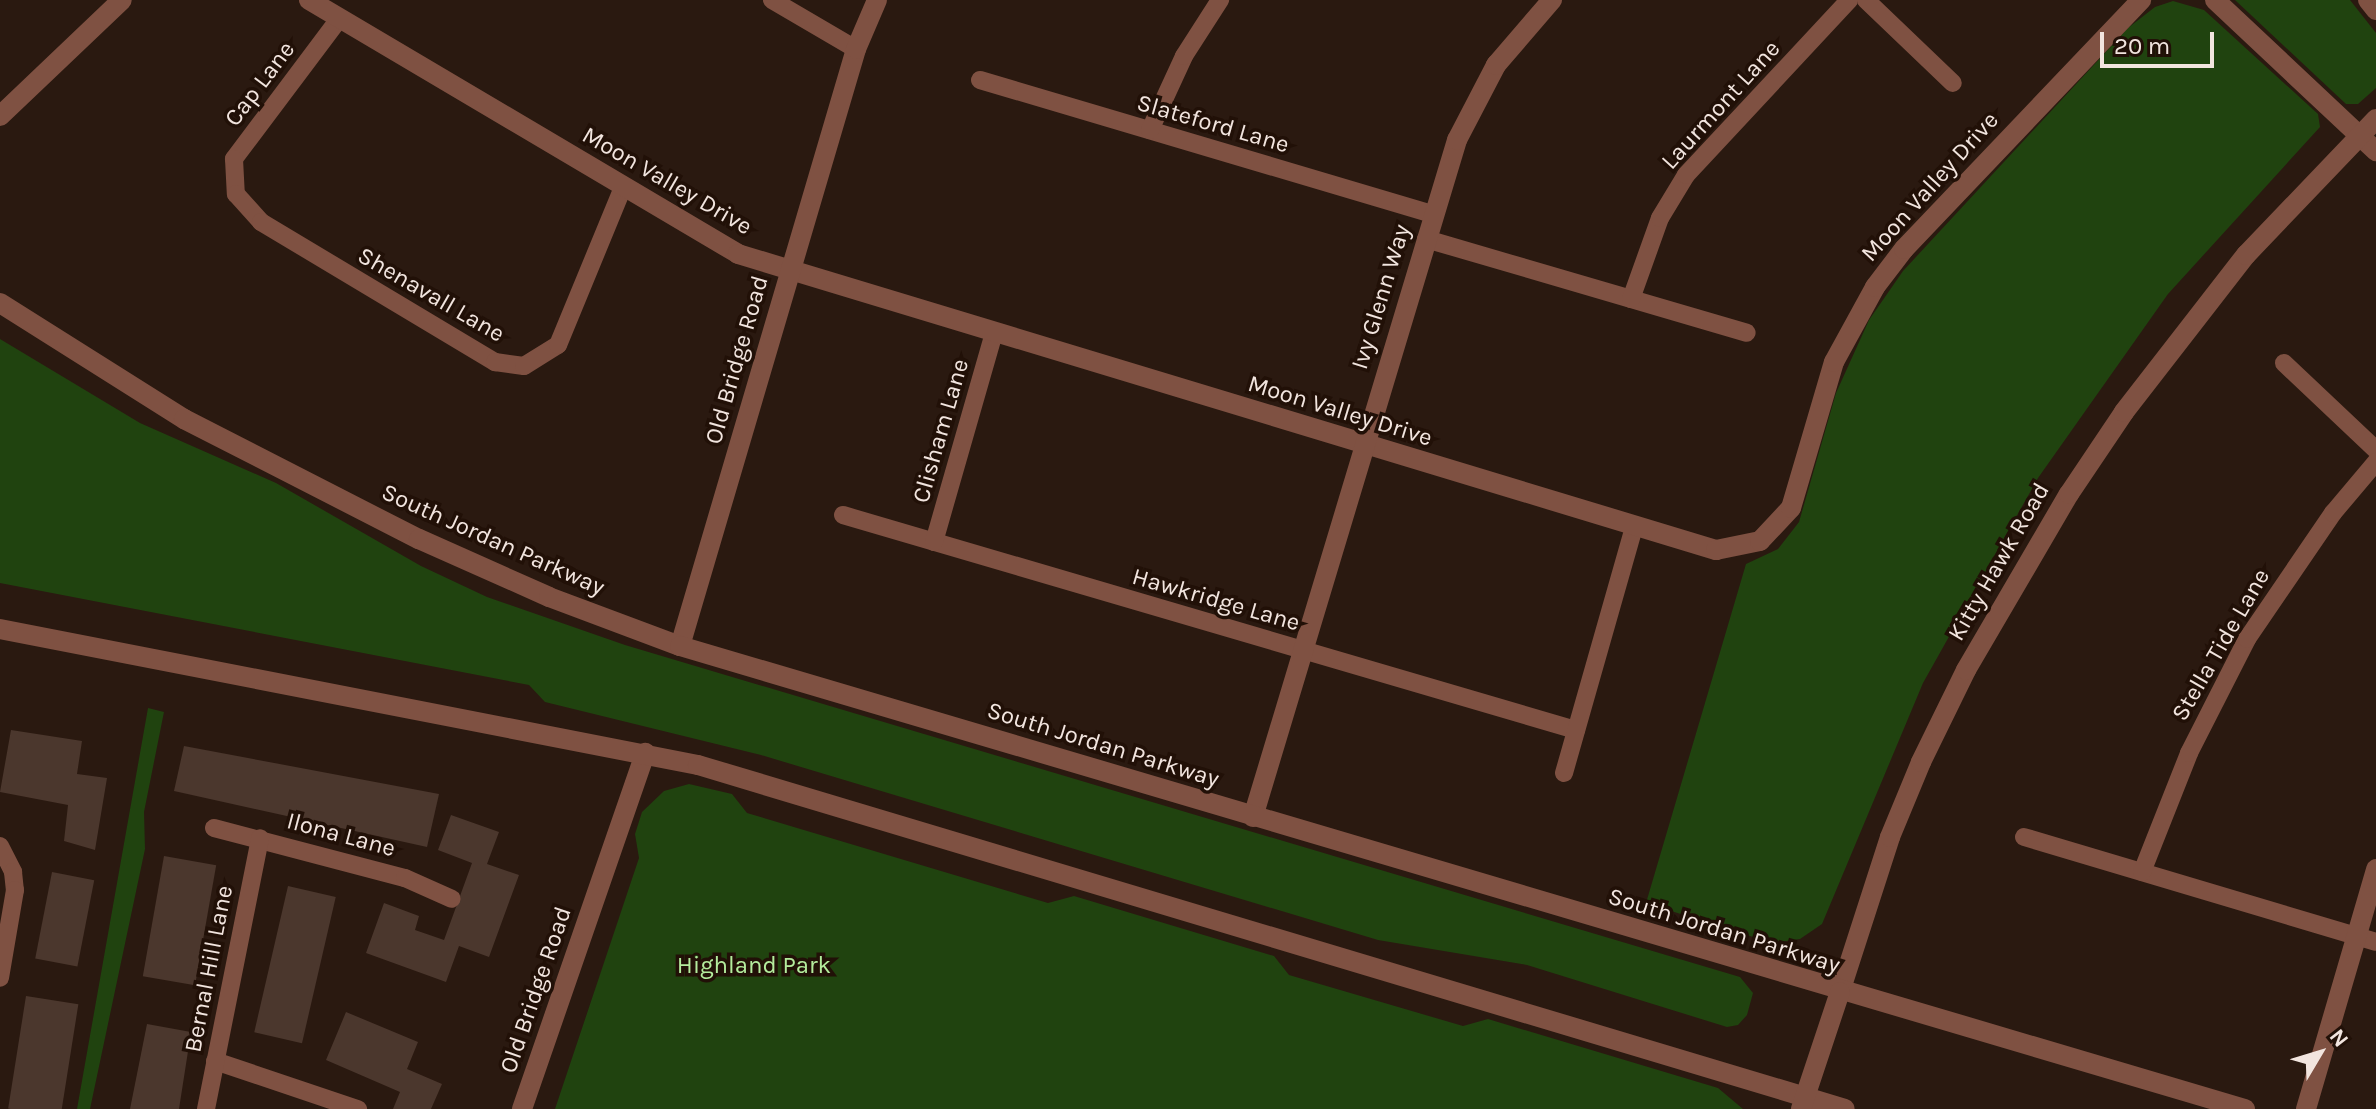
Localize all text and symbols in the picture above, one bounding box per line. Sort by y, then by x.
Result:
scale bar [2104,16,2218,66]
text: 20 m [2114,32,2170,60]
street label: Laurmont Lane [1656,35,1786,175]
street label: Cap Lane [219,36,301,132]
street label: Slateford Lane [1134,89,1292,159]
street label: Moon Valley Drive [1855,106,2005,268]
street label: Moon Valley Drive [577,121,757,241]
street label: Ivy Glenn Way [1345,221,1417,373]
street label: Shenavall Lane [352,241,510,349]
street label: Old Bridge Road [699,272,775,448]
street label: Clisham Lane [907,356,975,506]
street label: Moon Valley Drive [1244,369,1436,453]
street label: South Jordan Parkway [377,478,609,602]
street label: Kitty Hawk Road [1942,478,2056,646]
street label: Hawkridge Lane [1129,562,1303,638]
street label: Stella Tide Lane [2166,564,2276,726]
street label: South Jordan Parkway [984,696,1222,794]
street label: Ilona Lane [284,807,398,863]
street label: South Jordan Parkway [1605,882,1843,980]
street label: Bernal Hill Lane [179,883,239,1055]
street label: Old Bridge Road [494,903,578,1077]
park label: Highland Park [677,952,831,980]
north arrow [2280,1013,2360,1093]
text: N [2324,1024,2354,1052]

